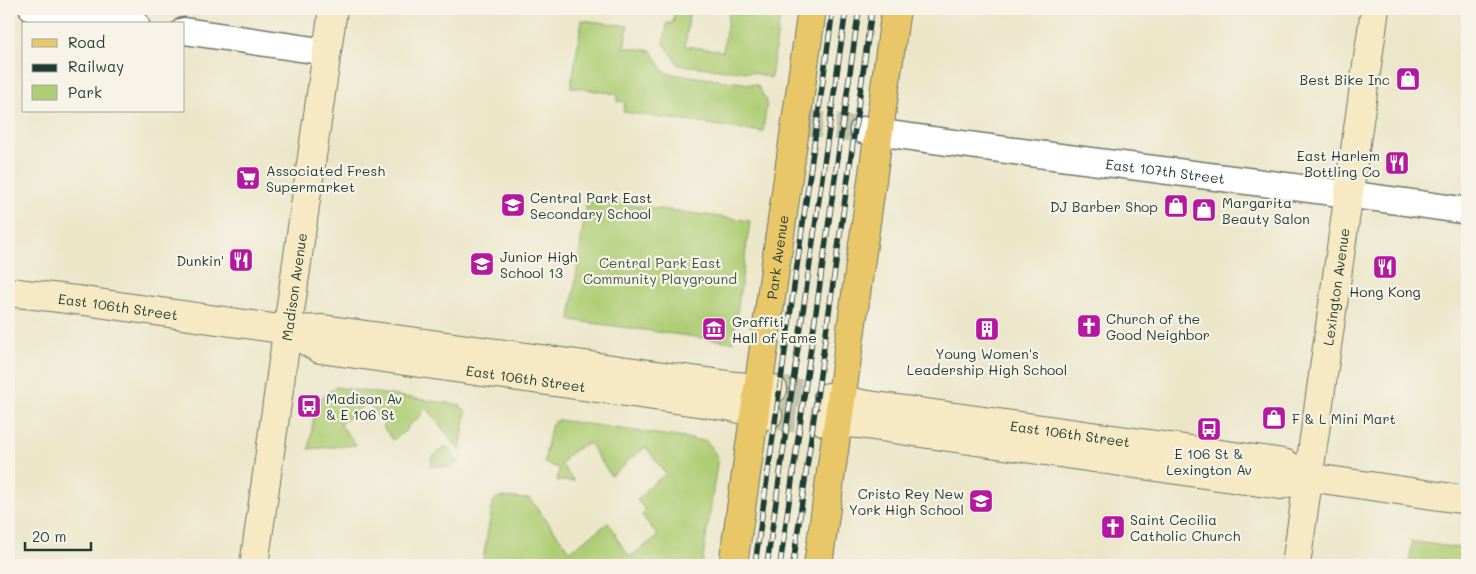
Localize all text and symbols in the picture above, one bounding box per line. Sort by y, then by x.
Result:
legend [22,22,185,112]
text: Road [68,32,105,52]
text: Railway [68,56,124,76]
shop icon: Best Bike Inc [1395,66,1421,92]
place label: Best Bike Inc [1300,70,1390,89]
text: Park [68,82,102,102]
place label: East Harlem Bottling Co [1297,146,1380,181]
restaurant icon: East Harlem Bottling Co [1384,150,1410,176]
street label: East 107th Street [1105,154,1226,188]
place label: Associated Fresh Supermarket [266,161,385,196]
supermarket icon: Associated Fresh Supermarket [235,165,261,191]
place label: Central Park East Secondary School [530,188,652,223]
school or university icon: Central Park East Secondary School [500,192,526,218]
shop icon: DJ Barber Shop [1163,193,1189,219]
place label: Margarita Beauty Salon [1222,193,1310,228]
place label: DJ Barber Shop [1050,197,1158,216]
shop icon: Margarita Beauty Salon [1191,197,1217,223]
street label: Park Avenue [761,214,792,300]
street label: Lexington Avenue [1318,227,1353,347]
street label: Madison Avenue [276,232,311,342]
restaurant icon: Dunkin' [228,247,254,273]
place label: Junior High School 13 [500,247,578,282]
place label: Dunkin' [176,251,224,270]
school or university icon: Junior High School 13 [469,251,495,277]
park label: Central Park East Community Playground [583,253,737,288]
restaurant icon: Hong Kong [1372,254,1398,280]
place label: Hong Kong [1349,282,1421,301]
street label: East 106th Street [57,288,179,324]
place label: Church of the Good Neighbor [1106,309,1210,344]
place label: Graffiti Hall of Fame [732,312,817,347]
church icon: Church of the Good Neighbor [1076,313,1102,339]
museum icon: Graffiti Hall of Fame [701,316,727,342]
building icon: Young Women's Leadership High School [974,316,1000,342]
place label: Young Women's Leadership High School [907,344,1067,379]
street label: East 106th Street [465,360,587,396]
place label: Madison Av & E 106 St [326,389,402,424]
bus stop icon: Madison Av & E 106 St [296,393,322,419]
shop icon: F & L Mini Mart [1261,405,1287,431]
place label: F & L Mini Mart [1292,409,1396,428]
street label: East 106th Street [1009,415,1131,451]
bus stop icon: E 106 St & Lexington Av [1196,416,1222,442]
place label: E 106 St & Lexington Av [1166,444,1252,479]
place label: Cristo Rey New York High School [849,484,964,519]
school or university icon: Cristo Rey New York High School [968,488,994,514]
place label: Saint Cecilia Catholic Church [1130,510,1240,545]
church icon: Saint Cecilia Catholic Church [1100,514,1126,540]
scale bar [25,519,91,551]
text: 20 m [32,526,66,546]

